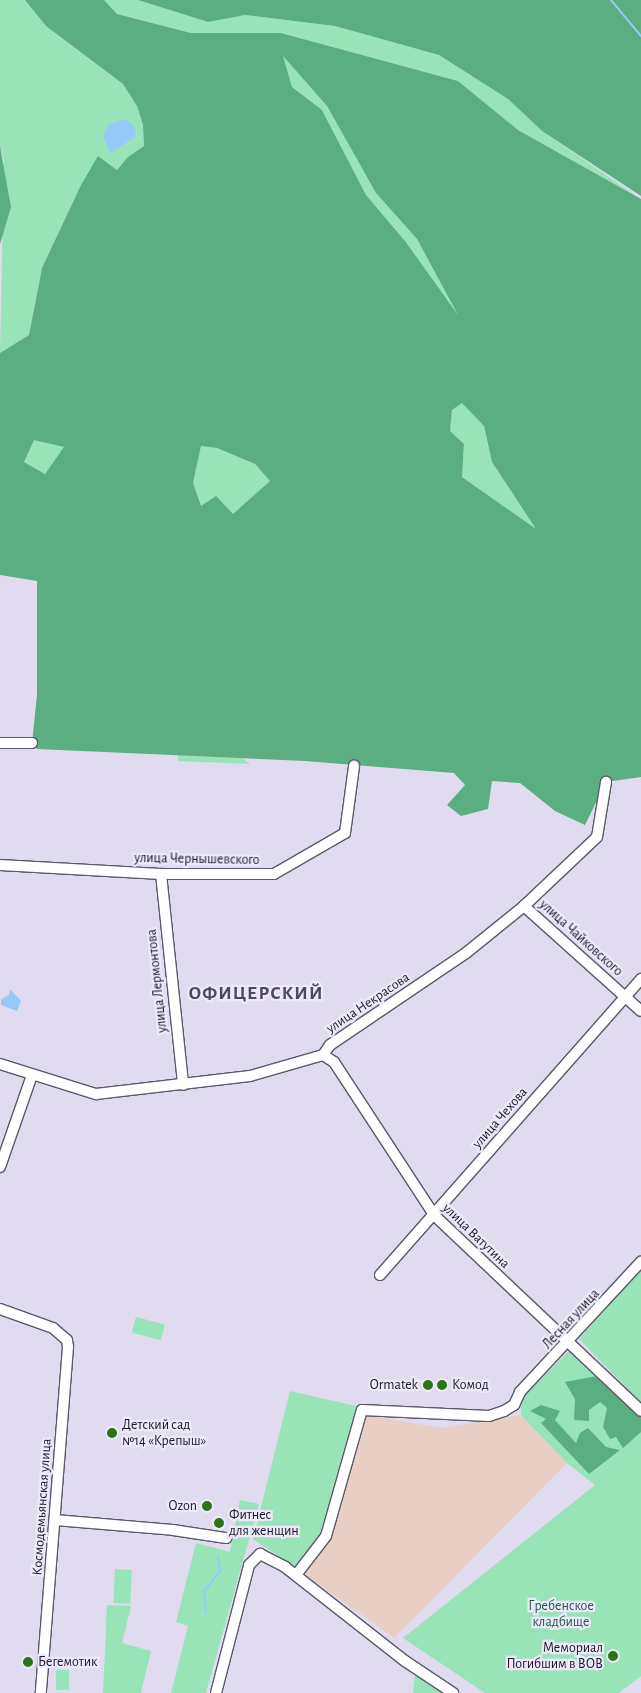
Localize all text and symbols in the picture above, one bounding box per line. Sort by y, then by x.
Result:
street label: улица Чернышевского [134,850,260,868]
street label: улица Чайковского [536,896,626,980]
street label: улица Лермонтова [143,928,171,1034]
street label: улица Некрасова [323,969,413,1037]
district label: ОФИЦЕРСКИЙ [187,983,325,1005]
street label: улица Чехова [469,1084,531,1152]
street label: улица Ватутина [439,1200,513,1272]
street label: Лесная улица [539,1286,603,1352]
place label: Ormatek [370,1377,418,1393]
place label: Комод [452,1377,489,1393]
marker: Ormatek [422,1379,434,1391]
marker: Комод [436,1379,448,1391]
place label: Детский сад №14 «Крепыш» [122,1417,206,1450]
marker: Детский сад №14 «Крепыш» [106,1427,118,1439]
street label: Космодемьянская улица [29,1438,55,1576]
place label: Ozon [169,1498,197,1514]
marker: Ozon [201,1500,213,1512]
place label: Фитнес для женщин [229,1507,299,1540]
marker: Фитнес для женщин [213,1517,225,1529]
park label: Гребенское кладбище [528,1598,594,1630]
place label: Мемориал Погибшим в ВОВ [506,1640,603,1672]
marker: Мемориал Погибшим в ВОВ [607,1650,619,1662]
place label: Бегемотик [38,1654,97,1670]
marker: Бегемотик [22,1656,34,1668]

